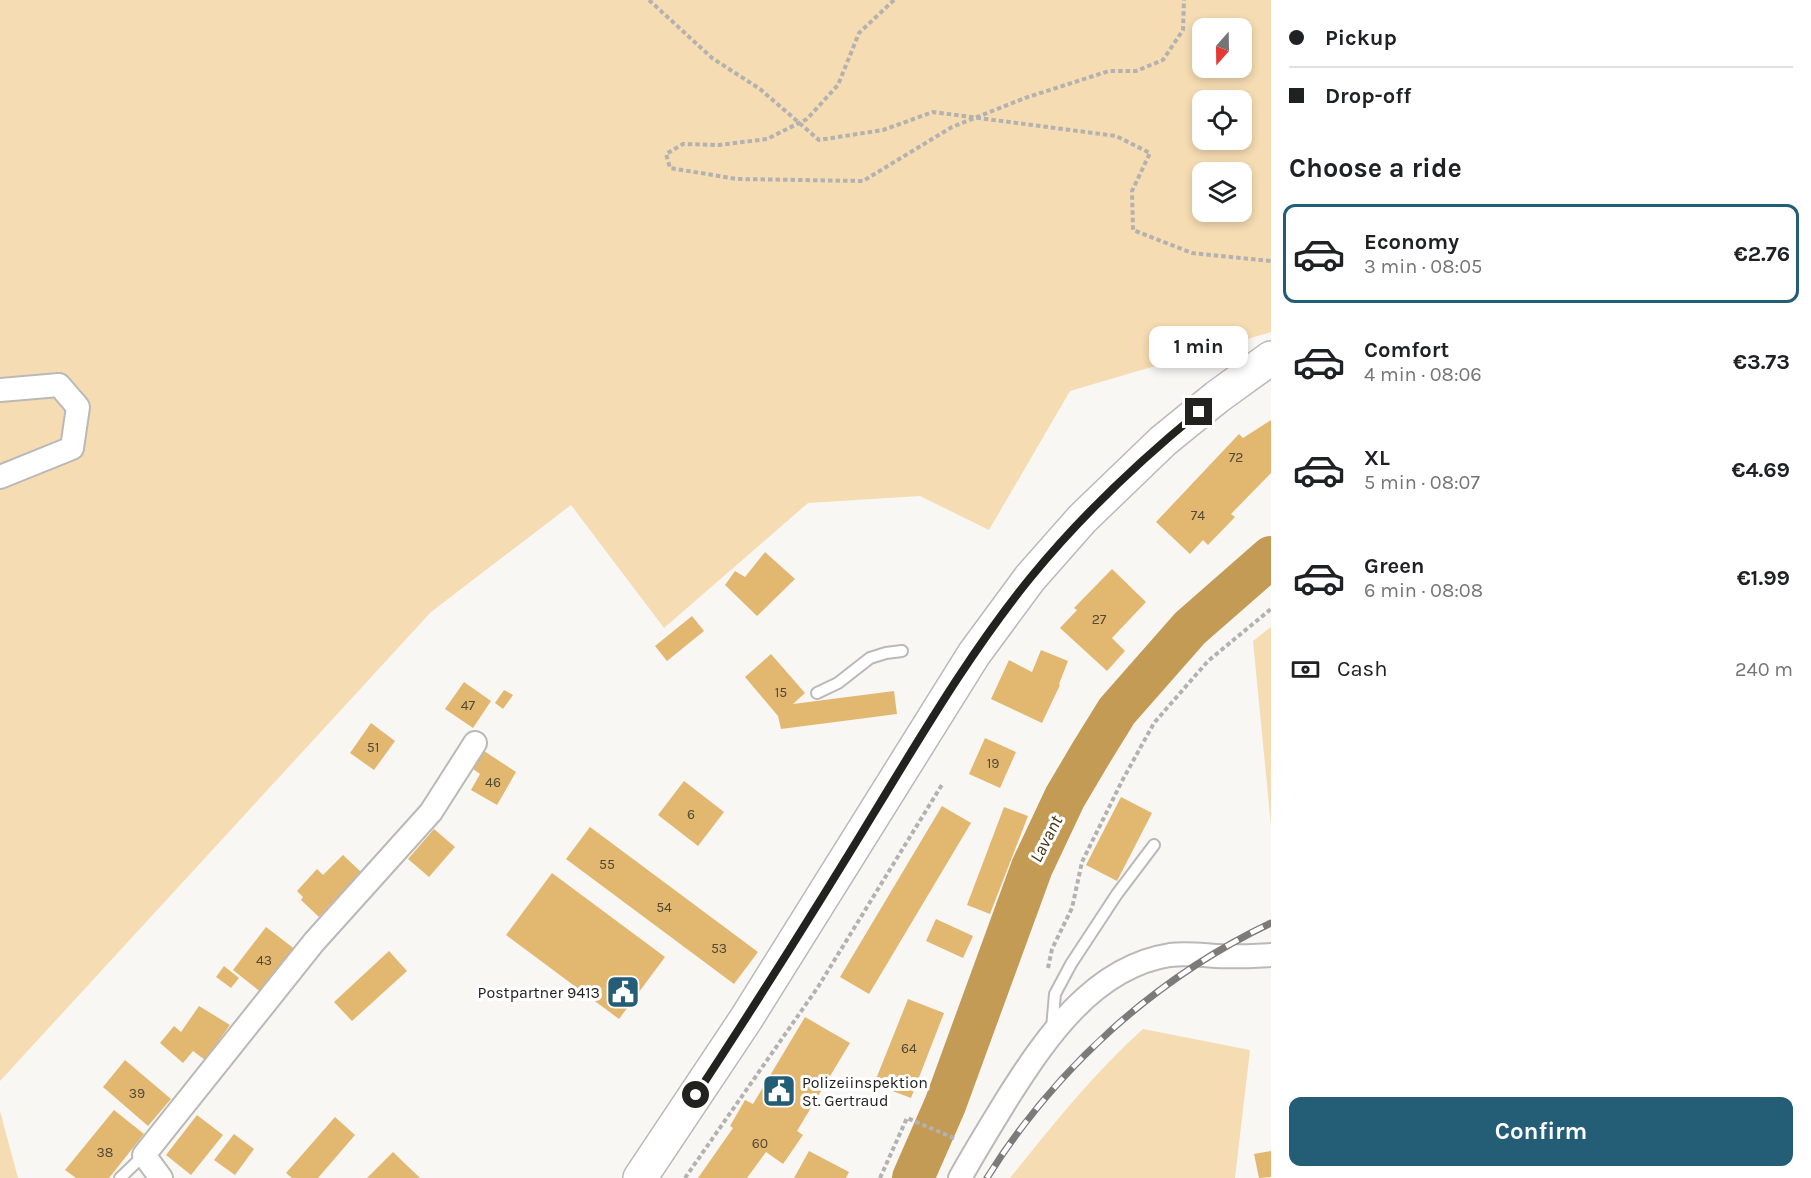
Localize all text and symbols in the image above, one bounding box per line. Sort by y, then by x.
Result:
north arrow [1192,18,1252,78]
map controls [1192,18,1252,222]
text: Pickup [1325,25,1397,51]
text: Drop-off [1325,83,1411,109]
button: locate [1192,90,1252,150]
text: Choose a ride [1289,152,1462,184]
button: layers [1192,162,1252,222]
icon: car [1292,227,1346,281]
text: Economy [1364,229,1459,255]
text: €2.76 [1734,241,1790,267]
text: 3 min · 08:05 [1364,255,1482,278]
callout: 1 min [1150,325,1248,367]
text: 1 min [1173,335,1224,358]
icon: car [1292,335,1346,389]
text: Comfort [1364,337,1449,363]
text: €3.73 [1733,349,1790,375]
text: 4 min · 08:06 [1364,363,1482,386]
route end [1185,398,1212,425]
icon: car [1292,443,1346,497]
text: XL [1364,445,1390,471]
house number: 72 [1229,449,1243,466]
text: €4.69 [1731,457,1790,483]
text: 5 min · 08:07 [1364,471,1480,494]
house number: 74 [1191,507,1205,524]
icon: car [1292,551,1346,605]
text: Green [1364,553,1425,579]
text: €1.99 [1737,565,1790,591]
text: 6 min · 08:08 [1364,579,1483,602]
house number: 27 [1092,611,1107,628]
icon: cash [1289,653,1322,686]
text: Cash [1337,656,1387,682]
text: 240 m [1735,658,1793,681]
house number: 15 [775,684,787,701]
house number: 47 [461,697,476,714]
house number: 51 [367,739,379,756]
house number: 19 [987,755,999,772]
house number: 46 [485,774,501,791]
house number: 6 [687,806,695,823]
water label: Lavant [1025,811,1068,866]
house number: 55 [599,856,615,873]
house number: 54 [656,899,672,916]
house number: 53 [711,940,727,957]
house number: 43 [256,952,272,969]
public building icon: Postpartner 9413 [605,974,641,1010]
place label: Postpartner 9413 [478,983,600,1002]
house number: 64 [901,1040,917,1057]
public building icon: Polizeiinspektion St. Gertraud [761,1073,797,1109]
place label: Polizeiinspektion St. Gertraud [802,1073,928,1110]
route start [682,1081,709,1108]
house number: 39 [129,1085,145,1102]
button: Confirm [1289,1097,1793,1166]
house number: 60 [752,1135,768,1152]
house number: 38 [97,1144,113,1161]

